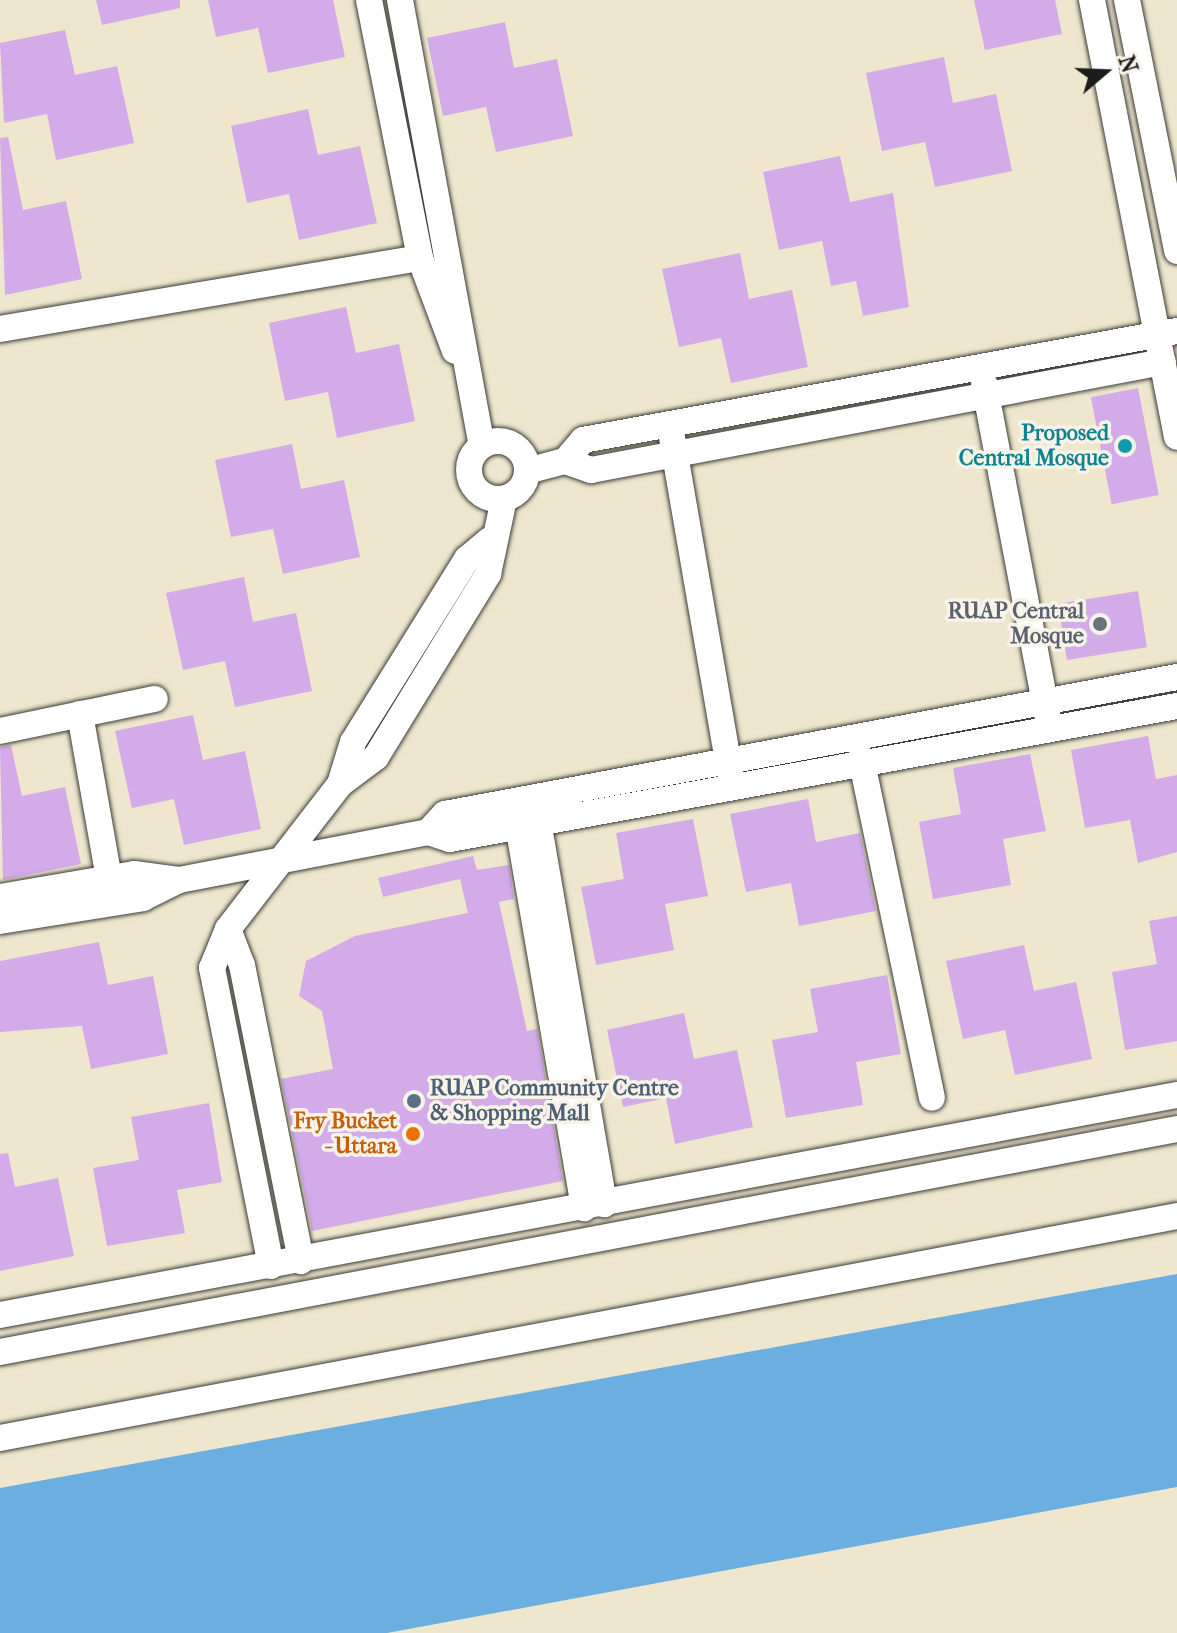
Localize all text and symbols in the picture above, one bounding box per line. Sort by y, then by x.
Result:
north arrow [1065,32,1145,112]
text: N [1113,52,1143,76]
place label: Proposed Central Mosque [959,420,1109,472]
marker: Proposed Central Mosque [1116,437,1134,455]
place label: RUAP Central Mosque [948,598,1084,650]
marker: RUAP Central Mosque [1091,615,1109,633]
place label: RUAP Community Centre & Shopping Mall [430,1075,679,1126]
marker: RUAP Community Centre & Shopping Mall [405,1092,423,1110]
place label: Fry Bucket - Uttara [293,1108,397,1160]
marker: Fry Bucket - Uttara [404,1125,422,1143]

